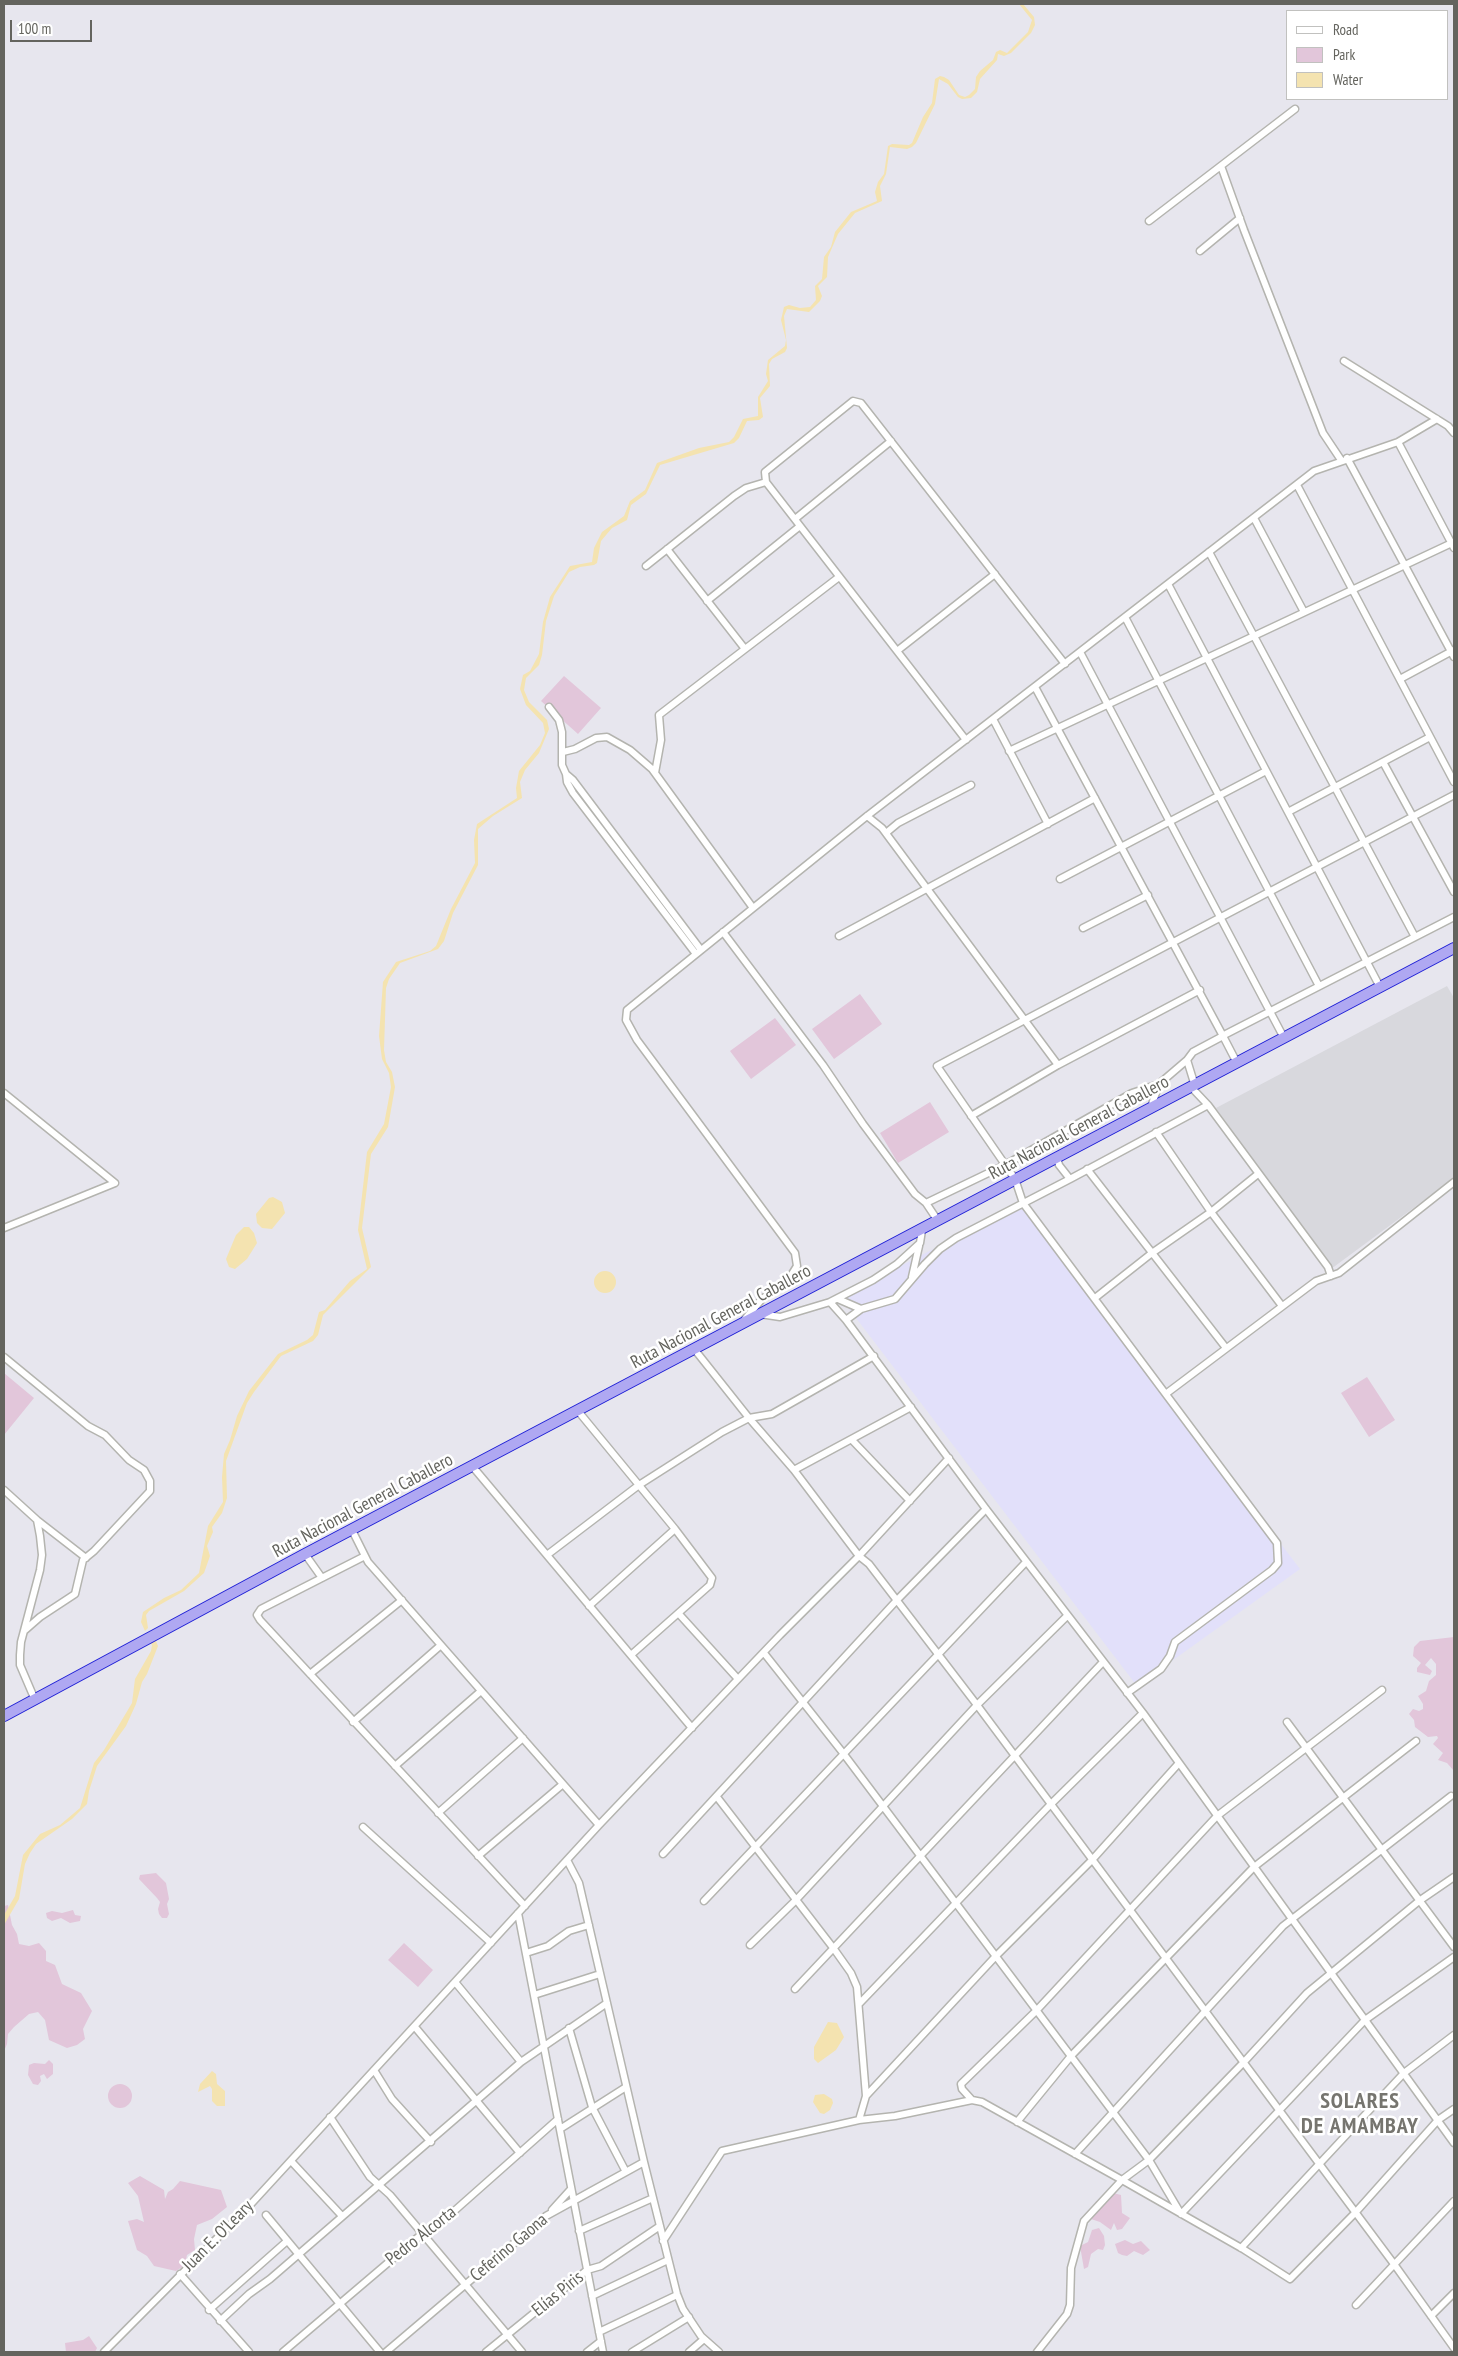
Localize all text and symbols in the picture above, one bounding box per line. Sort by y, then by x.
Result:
scale bar [12,10,95,42]
legend [1286,10,1448,100]
text: 100 m [18,19,51,38]
text: Road [1333,20,1359,39]
text: Park [1333,45,1355,64]
text: Water [1333,70,1363,89]
street label: Ruta Nacional General Caballero [985,1071,1173,1185]
street label: Ruta Nacional General Caballero [627,1260,815,1374]
street label: Ruta Nacional General Caballero [269,1449,457,1563]
district label: SOLARES DE AMAMBAY [1300,2089,1420,2140]
street label: Juan E. O'Leary [178,2196,258,2276]
street label: Pedro Alcorta [381,2202,461,2270]
street label: Ceferino Gaona [466,2209,552,2287]
street label: Elías Piris [528,2267,588,2321]

